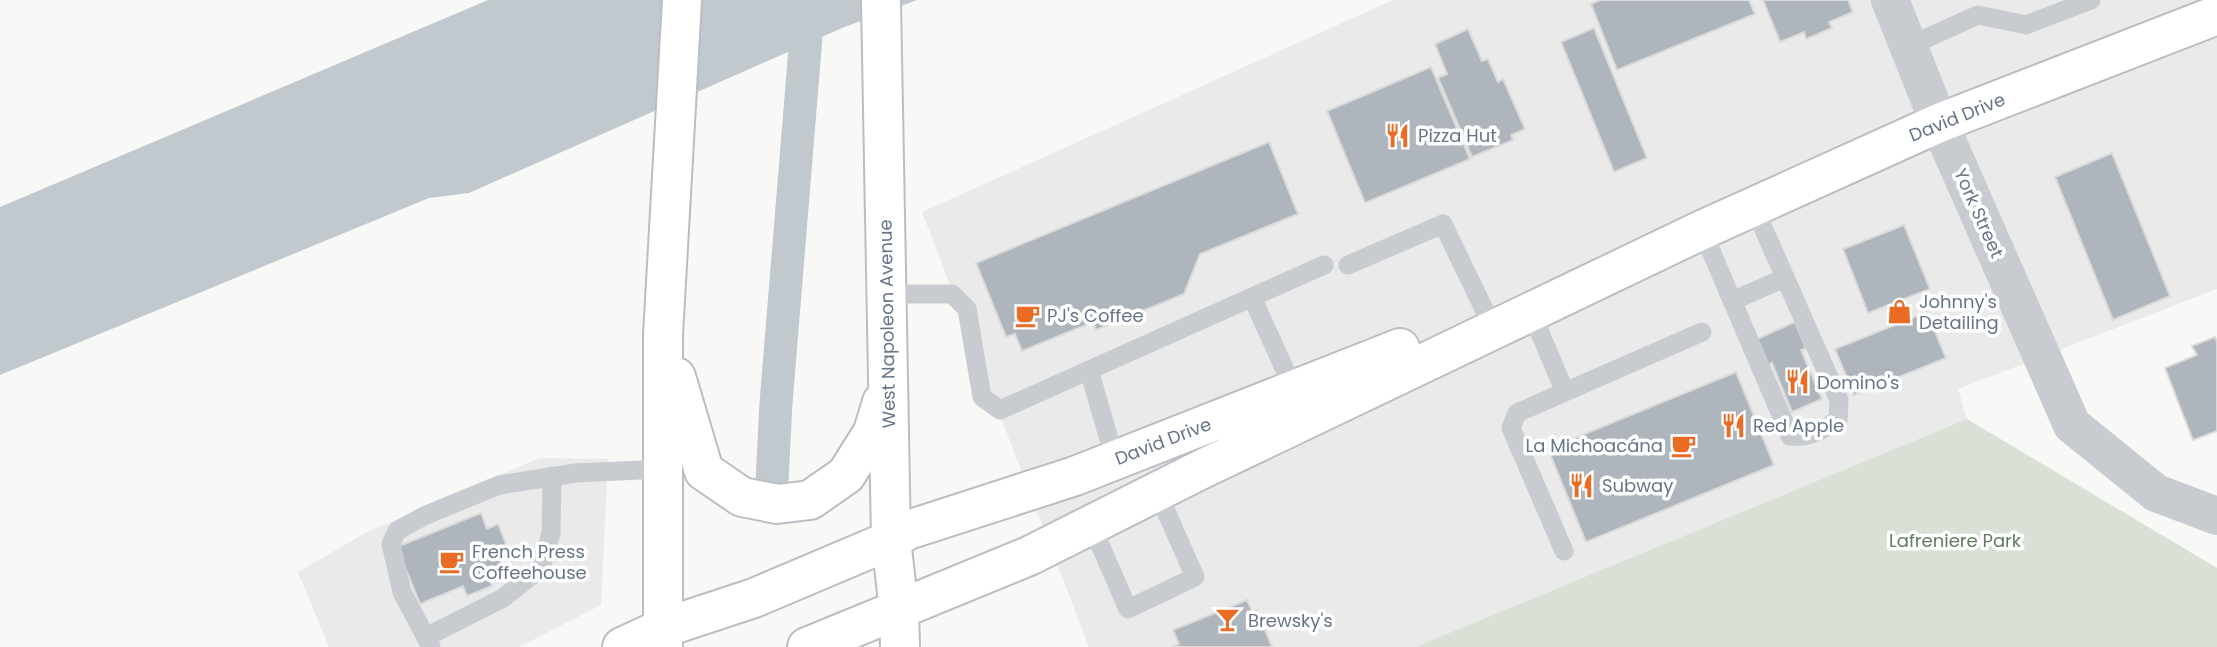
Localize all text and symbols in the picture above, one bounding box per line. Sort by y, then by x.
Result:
street label: David Drive [1905,86,2009,148]
restaurant icon: Pizza Hut [1384,121,1412,149]
place label: Pizza Hut [1418,123,1497,148]
street label: York Street [1948,164,2010,262]
street label: West Napoleon Avenue [873,219,901,429]
place label: Johnny's Detailing [1919,289,1999,335]
shop icon: Johnny's Detailing [1885,297,1913,325]
cafe icon: PJ's Coffee [1013,301,1041,329]
place label: PJ's Coffee [1047,303,1144,328]
restaurant icon: Domino's [1783,368,1811,396]
place label: Domino's [1817,370,1900,395]
street label: David Drive [1111,411,1215,471]
restaurant icon: Red Apple [1719,411,1747,439]
place label: Red Apple [1753,413,1844,438]
cafe icon: La Michoacána [1669,431,1697,459]
place label: La Michoacána [1525,433,1663,458]
restaurant icon: Subway [1568,471,1596,499]
place label: Subway [1602,473,1673,498]
park label: Lafreniere Park [1889,528,2022,553]
place label: French Press Coffeehouse [472,539,587,585]
cafe icon: French Press Coffeehouse [438,547,466,575]
bar icon: Brewsky's [1214,606,1242,634]
place label: Brewsky's [1248,608,1333,633]

